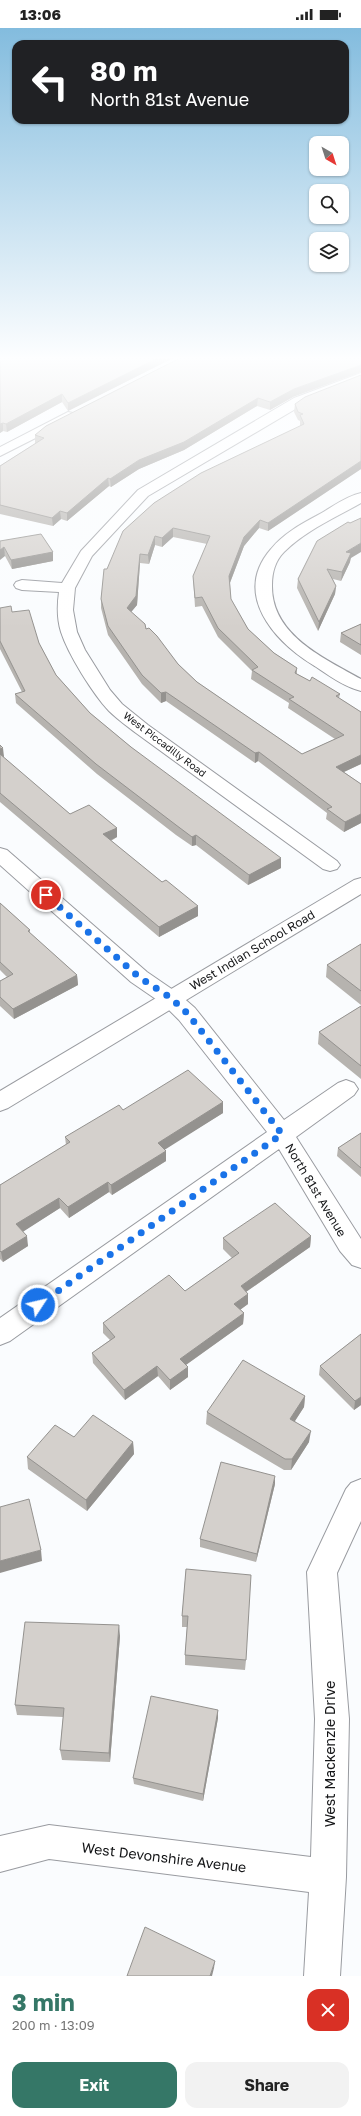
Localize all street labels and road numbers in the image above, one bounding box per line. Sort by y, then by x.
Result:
street label: West Piccadilly Road [121,709,209,779]
street label: West Indian School Road [187,907,317,993]
street label: North 81st Avenue [282,1141,350,1239]
street label: West Mackenzie Drive [321,1681,338,1827]
street label: West Devonshire Avenue [81,1838,247,1876]

